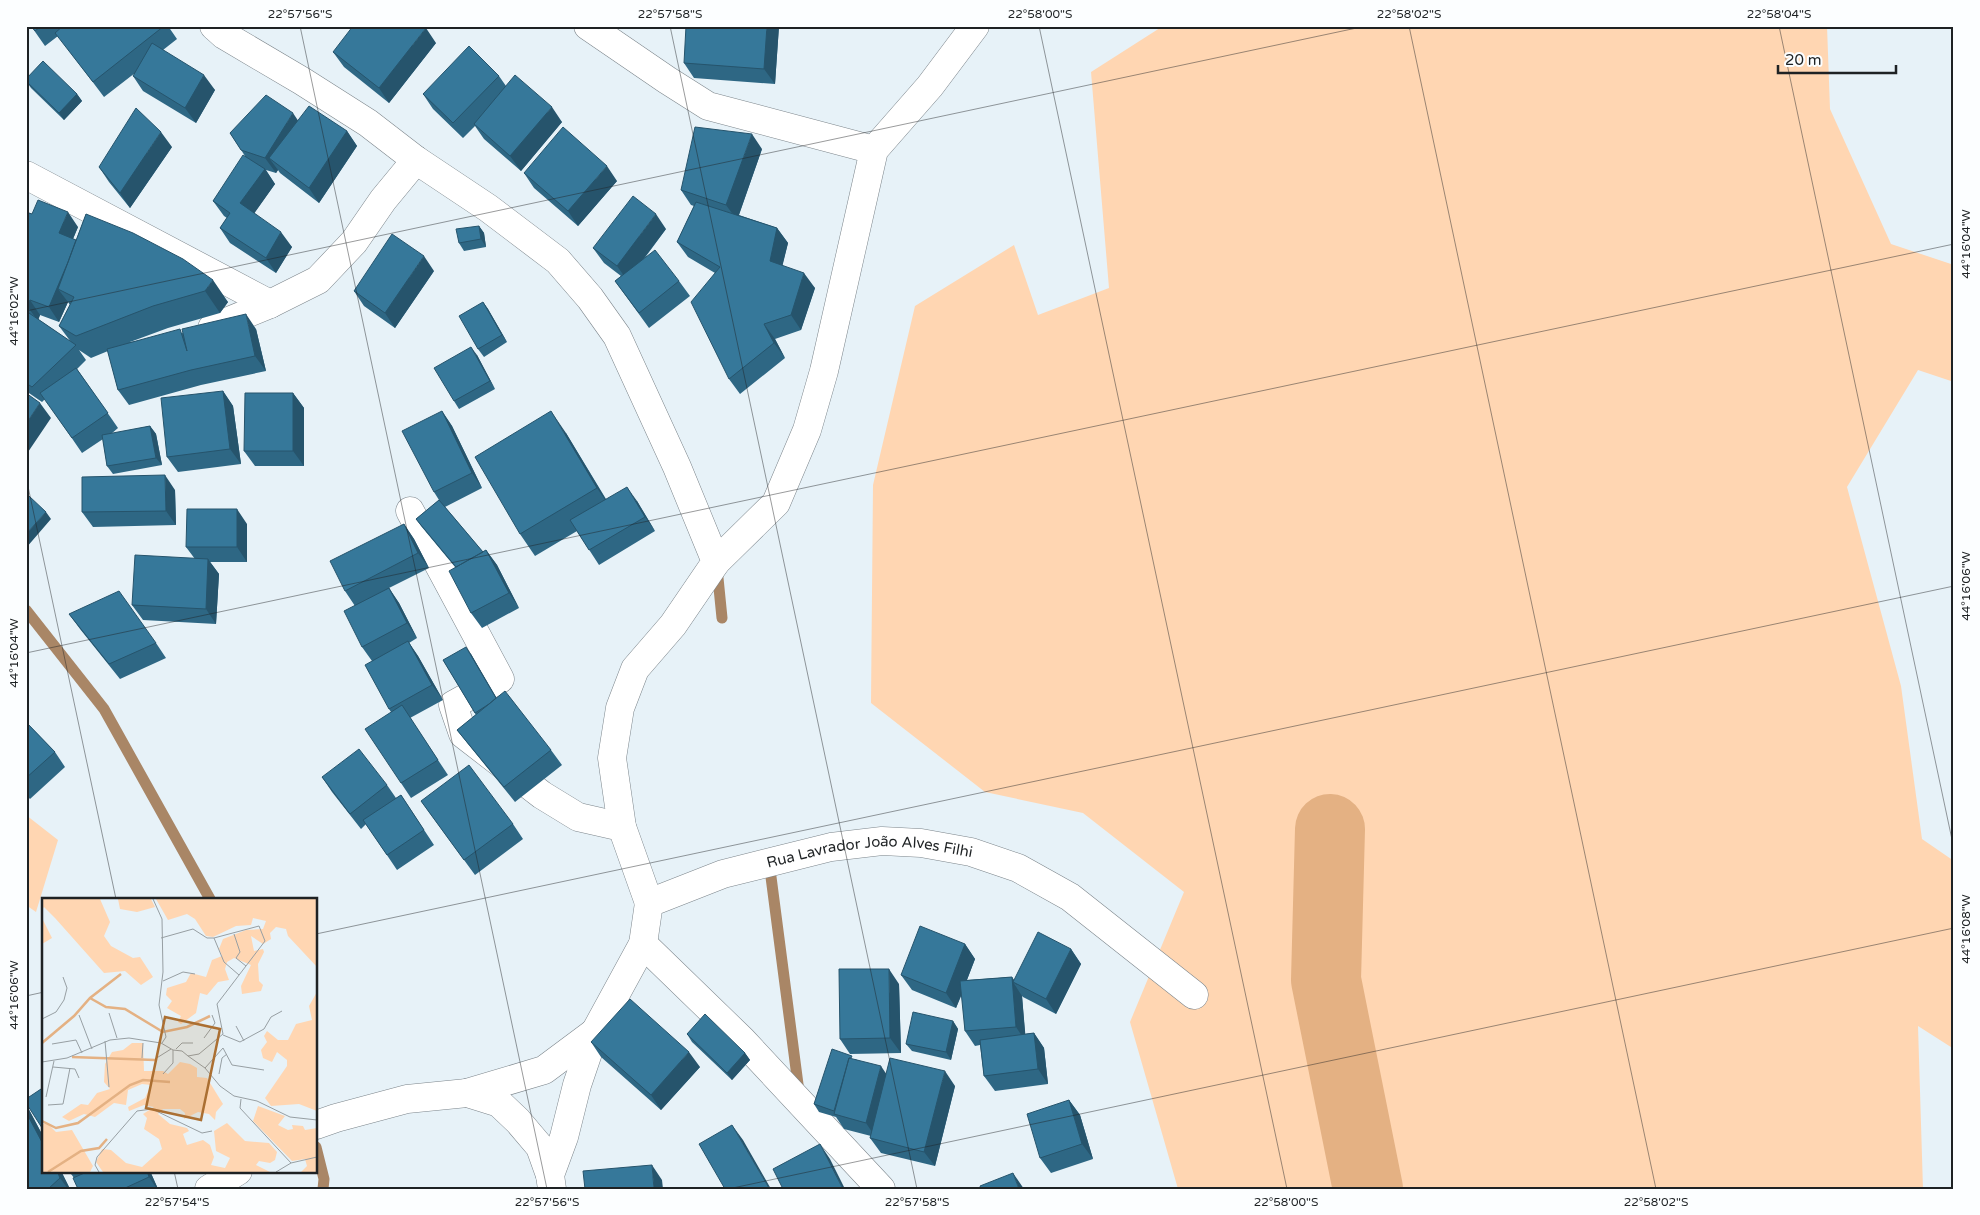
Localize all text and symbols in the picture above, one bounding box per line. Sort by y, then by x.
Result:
text: 22°57'56"S [268,7,332,21]
text: 22°57'58"S [638,7,702,21]
text: 22°58'00"S [1008,7,1072,21]
text: 22°58'02"S [1377,7,1441,21]
text: 22°58'04"S [1747,7,1811,21]
scale bar [1778,42,1895,74]
text: 20 m [1785,51,1822,69]
text: 44°16'04"W [1959,209,1973,279]
text: 44°16'02"W [7,276,21,346]
text: 44°16'06"W [1959,551,1973,621]
text: 44°16'04"W [7,618,21,688]
street label: Rua Lavrador João Alves Filhi [765,832,974,872]
text: 44°16'08"W [1959,894,1973,964]
inset map [42,898,318,1172]
text: 44°16'06"W [7,960,21,1030]
text: 22°57'54"S [145,1195,209,1209]
text: 22°57'56"S [515,1195,579,1209]
text: 22°57'58"S [885,1195,949,1209]
text: 22°58'00"S [1254,1195,1318,1209]
text: 22°58'02"S [1624,1195,1688,1209]

